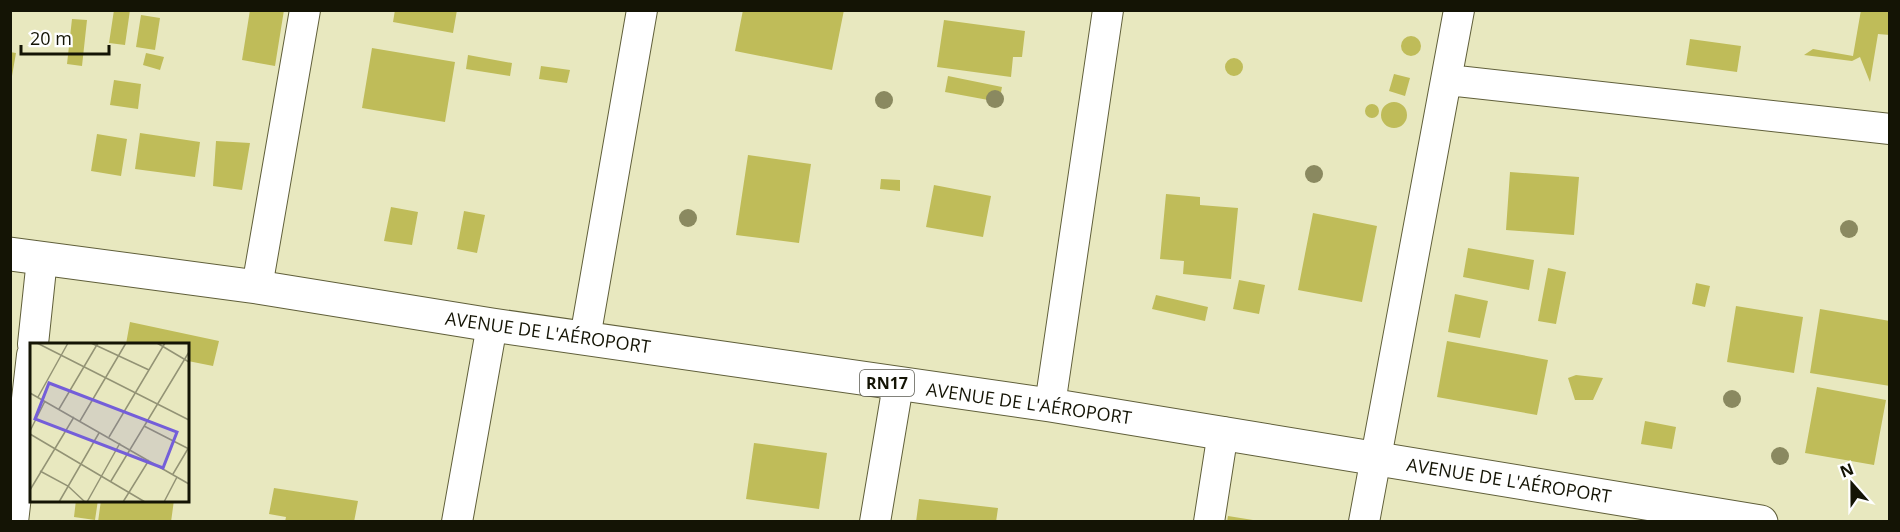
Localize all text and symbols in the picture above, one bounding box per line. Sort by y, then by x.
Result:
scale bar [21,18,110,56]
text: 20 m [30,26,72,50]
street label: AVENUE DE L'AÉROPORT [444,306,652,358]
inset map [30,343,189,502]
road number: RN17 [860,370,914,396]
street label: AVENUE DE L'AÉROPORT [925,377,1133,429]
street label: AVENUE DE L'AÉROPORT [1405,452,1613,508]
north arrow [1822,454,1882,514]
text: N [1837,457,1857,483]

